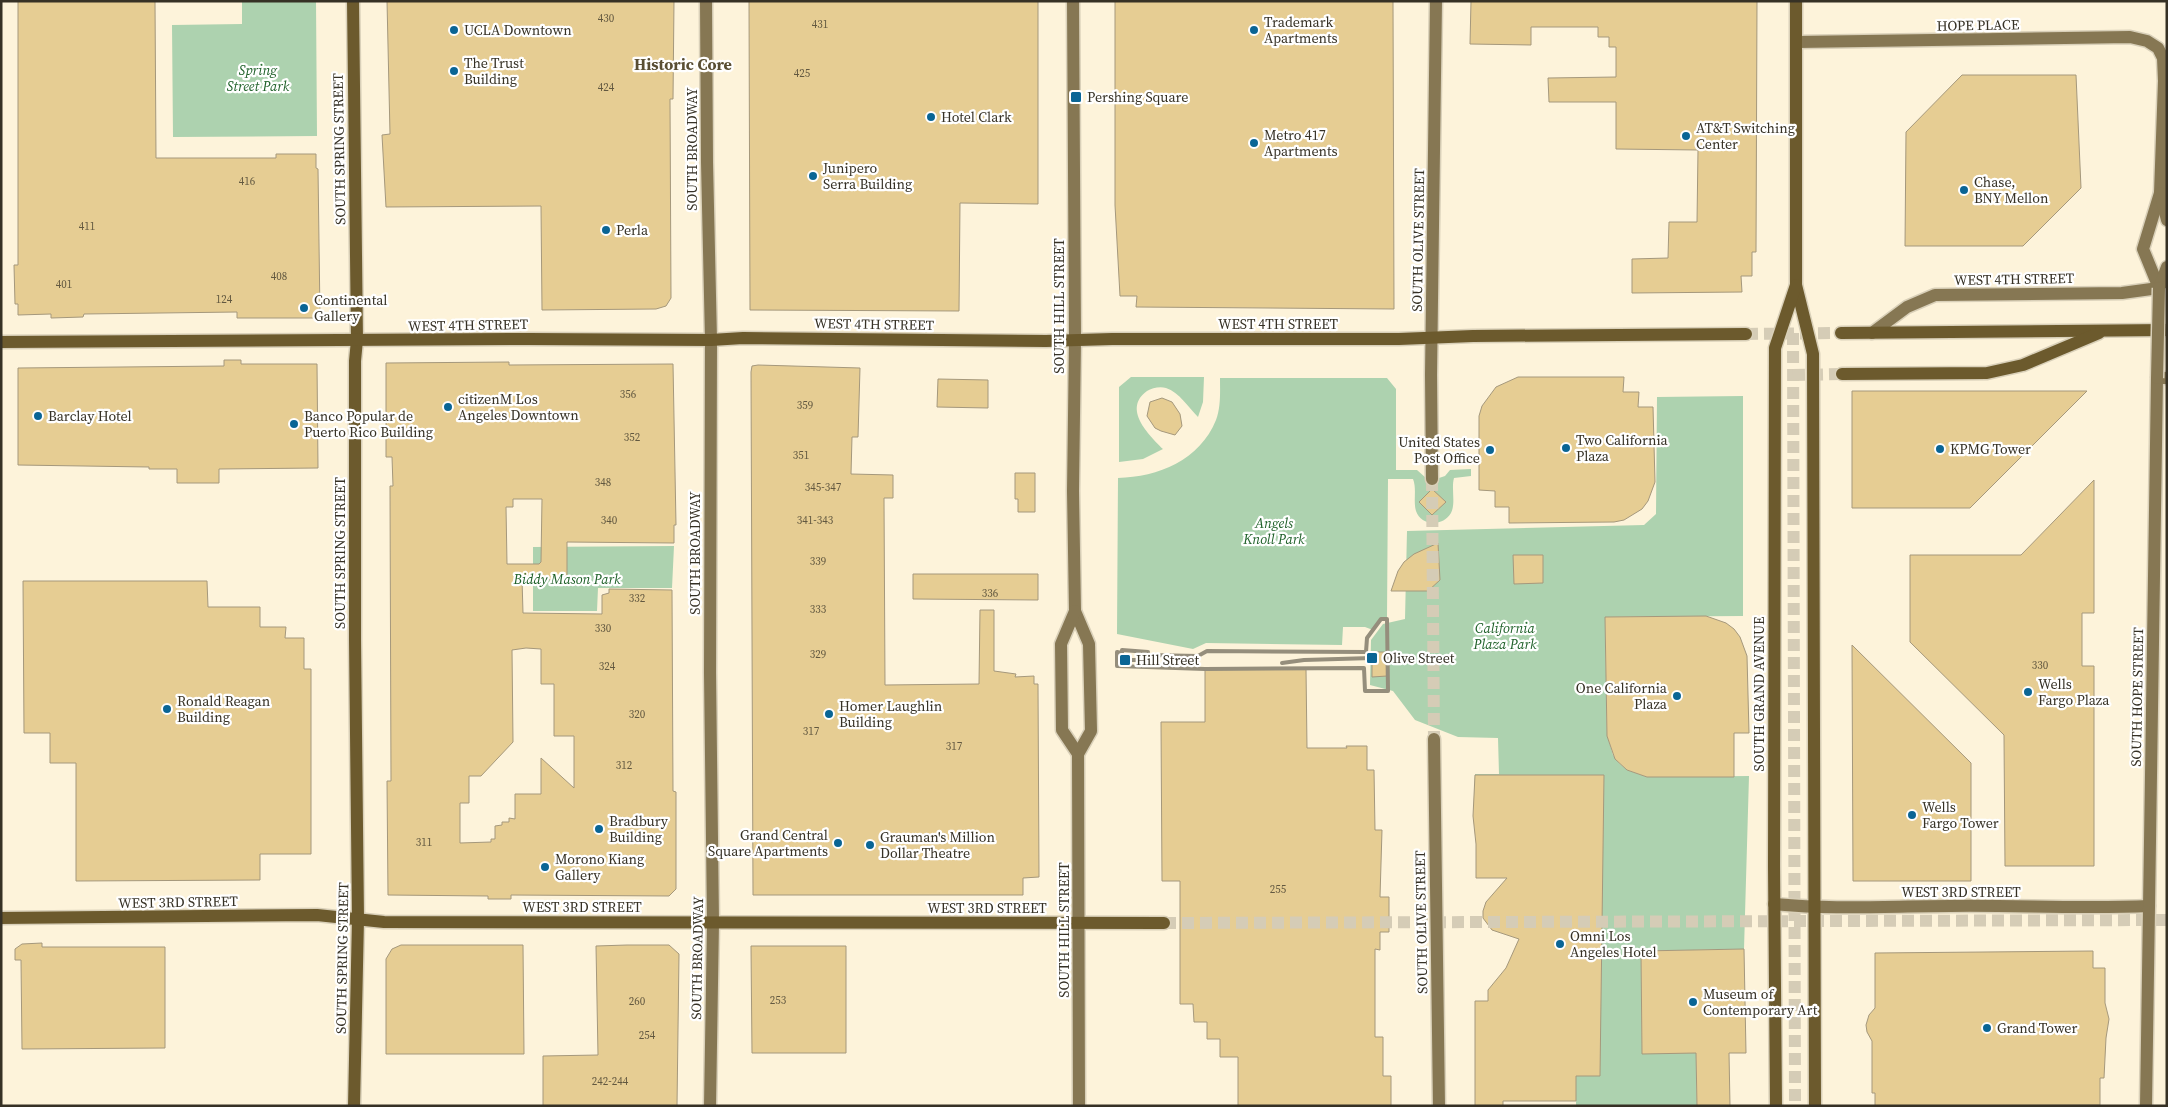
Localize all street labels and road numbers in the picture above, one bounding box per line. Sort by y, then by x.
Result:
street label: HOPE PLACE [1937,14,2019,36]
street label: SOUTH SPRING STREET [328,72,350,225]
street label: SOUTH BROADWAY [682,87,702,211]
street label: SOUTH OLIVE STREET [1407,168,1429,312]
street label: SOUTH HILL STREET [1049,238,1069,374]
street label: WEST 4TH STREET [1954,268,2075,290]
street label: WEST 4TH STREET [814,313,935,335]
street label: WEST 4TH STREET [408,314,529,336]
street label: WEST 4TH STREET [1218,314,1339,334]
street label: SOUTH SPRING STREET [330,477,350,629]
street label: SOUTH BROADWAY [685,491,705,615]
street label: SOUTH GRAND AVENUE [1749,617,1769,771]
street label: SOUTH HOPE STREET [2126,627,2148,767]
street label: SOUTH OLIVE STREET [1410,850,1432,994]
street label: SOUTH HILL STREET [1054,862,1074,998]
street label: SOUTH SPRING STREET [331,881,353,1034]
street label: WEST 3RD STREET [1901,882,2021,902]
street label: WEST 3RD STREET [118,891,239,913]
street label: SOUTH BROADWAY [686,896,708,1020]
street label: WEST 3RD STREET [522,897,642,917]
street label: WEST 3RD STREET [927,898,1047,918]

